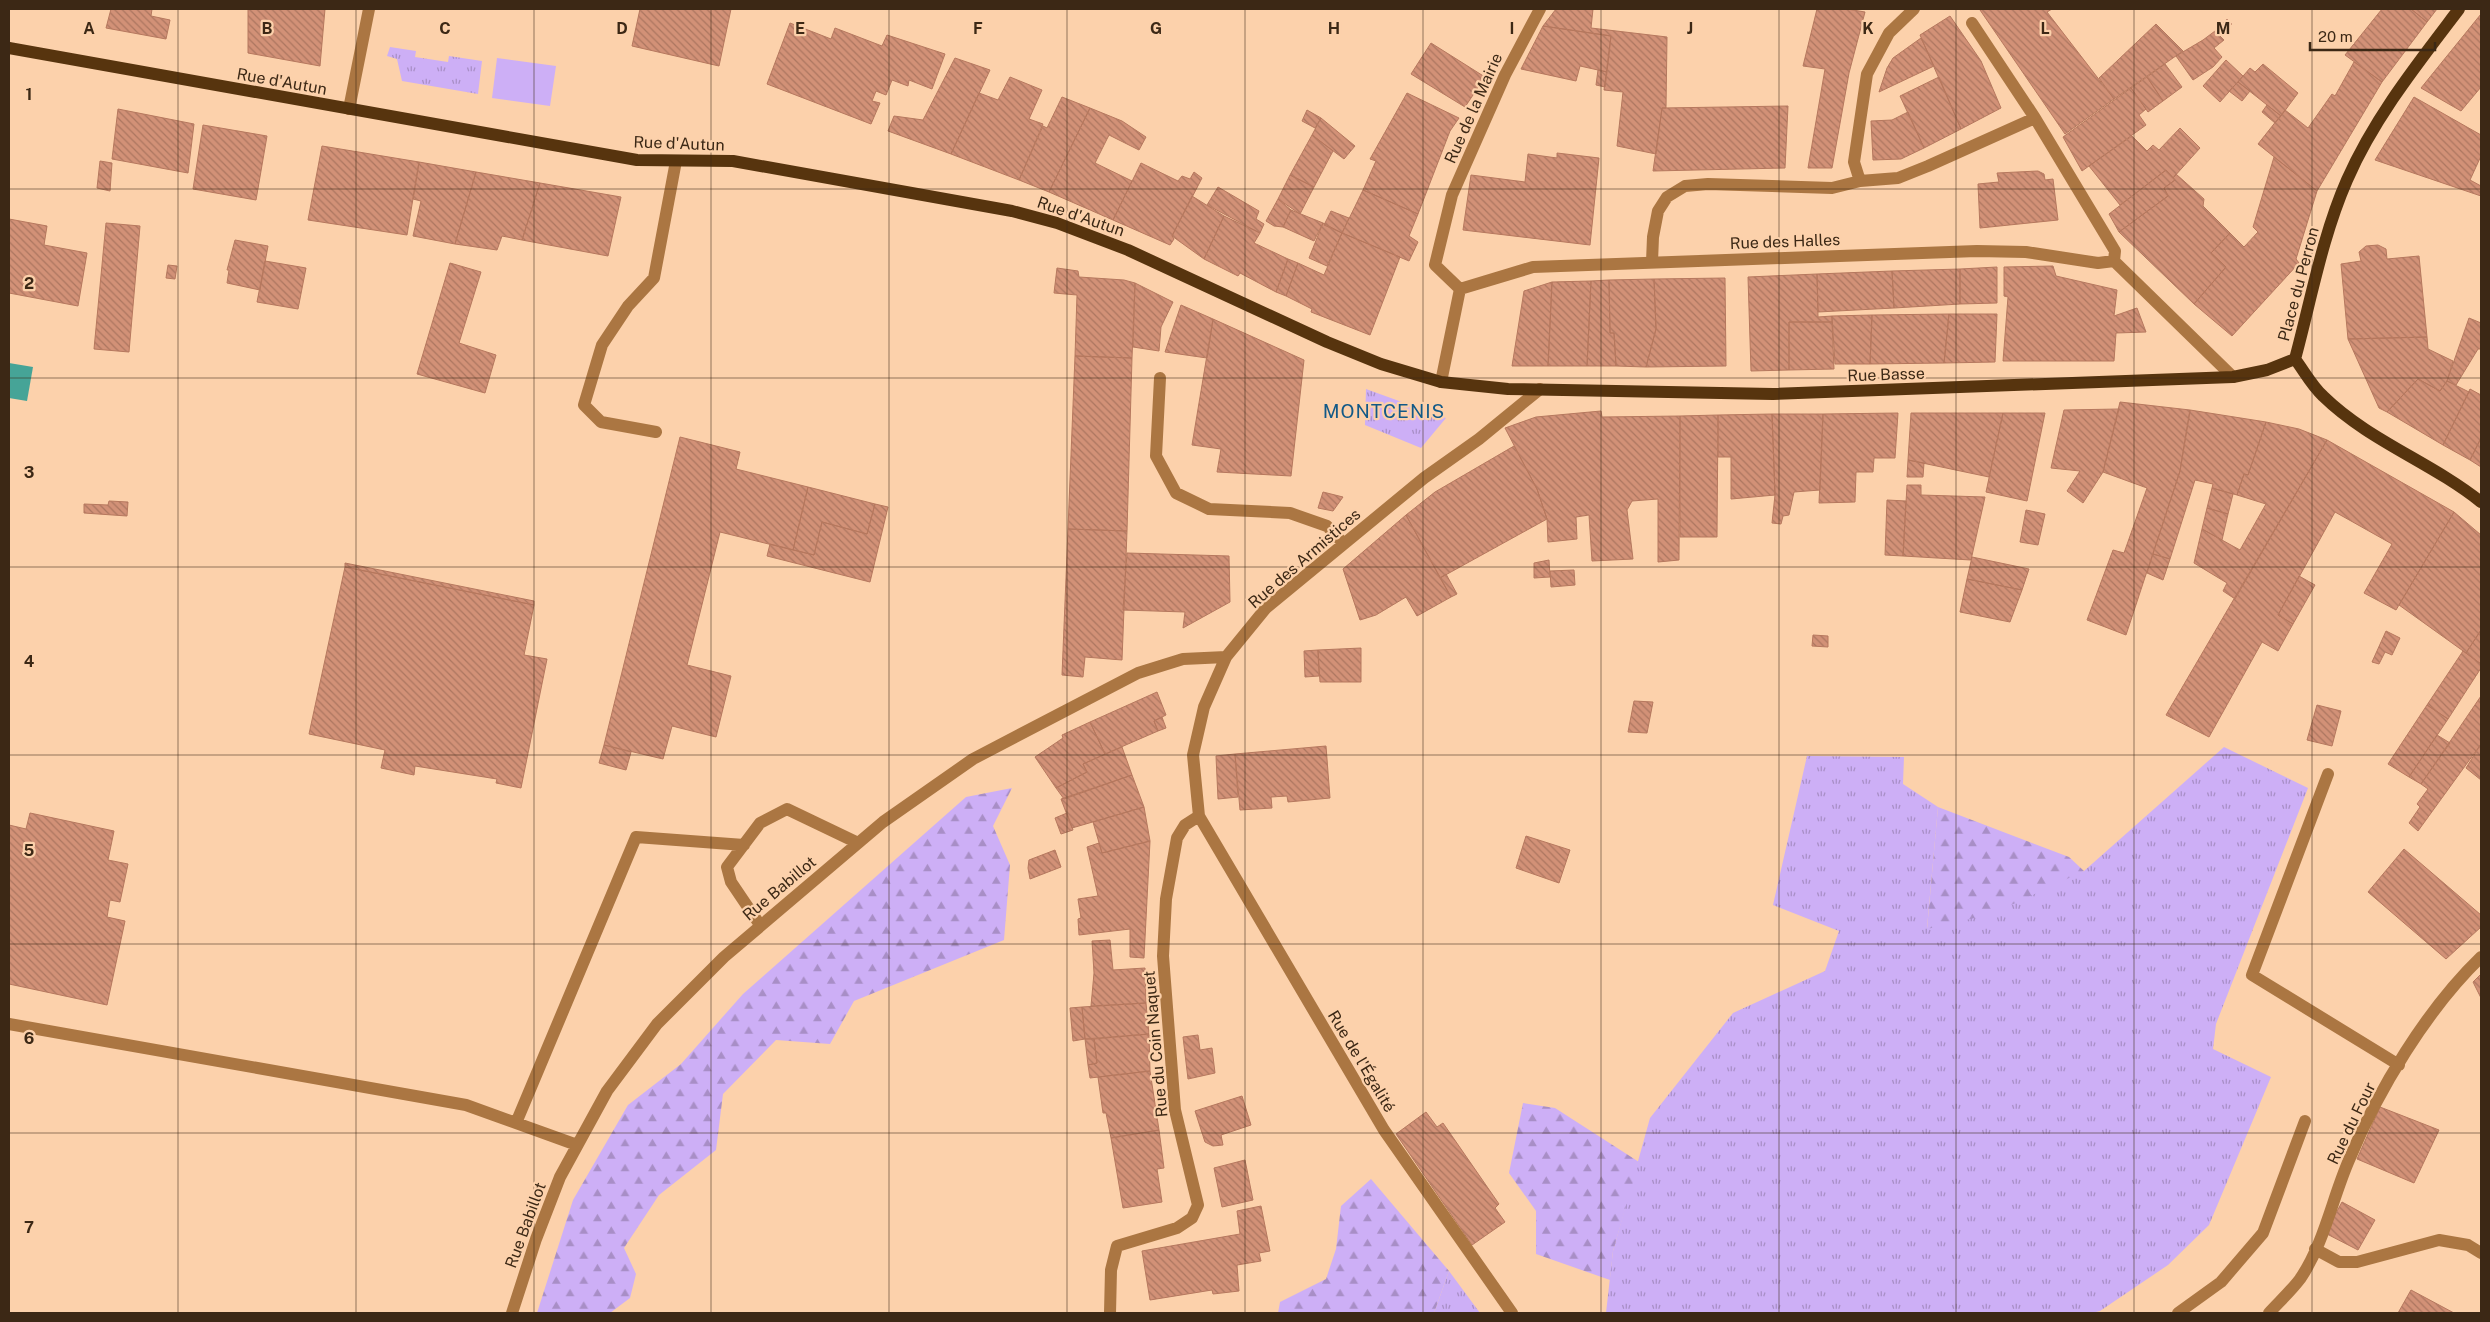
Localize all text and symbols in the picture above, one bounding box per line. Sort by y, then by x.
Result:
text: A [83,19,95,38]
text: B [262,19,273,38]
text: C [439,19,451,38]
text: D [616,19,628,38]
text: E [795,19,805,38]
text: F [973,19,983,38]
text: G [1150,19,1162,38]
text: H [1328,19,1340,38]
text: I [1510,19,1514,38]
text: J [1687,19,1693,38]
text: K [1862,19,1874,38]
text: L [2040,19,2050,38]
text: M [2216,19,2230,38]
scale bar [2310,20,2435,52]
text: 20 m [2318,28,2353,45]
street label: Rue de la Mairie [1441,50,1506,166]
street label: Rue d'Autun [235,64,329,99]
text: 1 [26,85,32,104]
street label: Rue d'Autun [633,132,725,155]
street label: Rue d'Autun [1035,193,1127,240]
street label: Place du Perron [2274,225,2323,343]
street label: Rue des Halles [1730,230,1840,253]
text: 2 [24,274,34,293]
street label: Rue Basse [1847,364,1925,385]
district label: MONTCENIS [1323,400,1445,422]
text: 3 [24,463,34,482]
street label: Rue des Armistices [1244,505,1364,612]
text: 4 [24,652,35,671]
text: 5 [24,841,35,860]
street label: Rue Babillot [739,852,820,925]
street label: Rue du Coin Naquet [1140,970,1171,1118]
street label: Rue de l'Égalité [1324,1006,1400,1116]
text: 6 [24,1029,34,1048]
street label: Rue du Four [2323,1079,2380,1168]
street label: Rue Babillot [501,1180,550,1271]
text: 7 [24,1218,34,1237]

